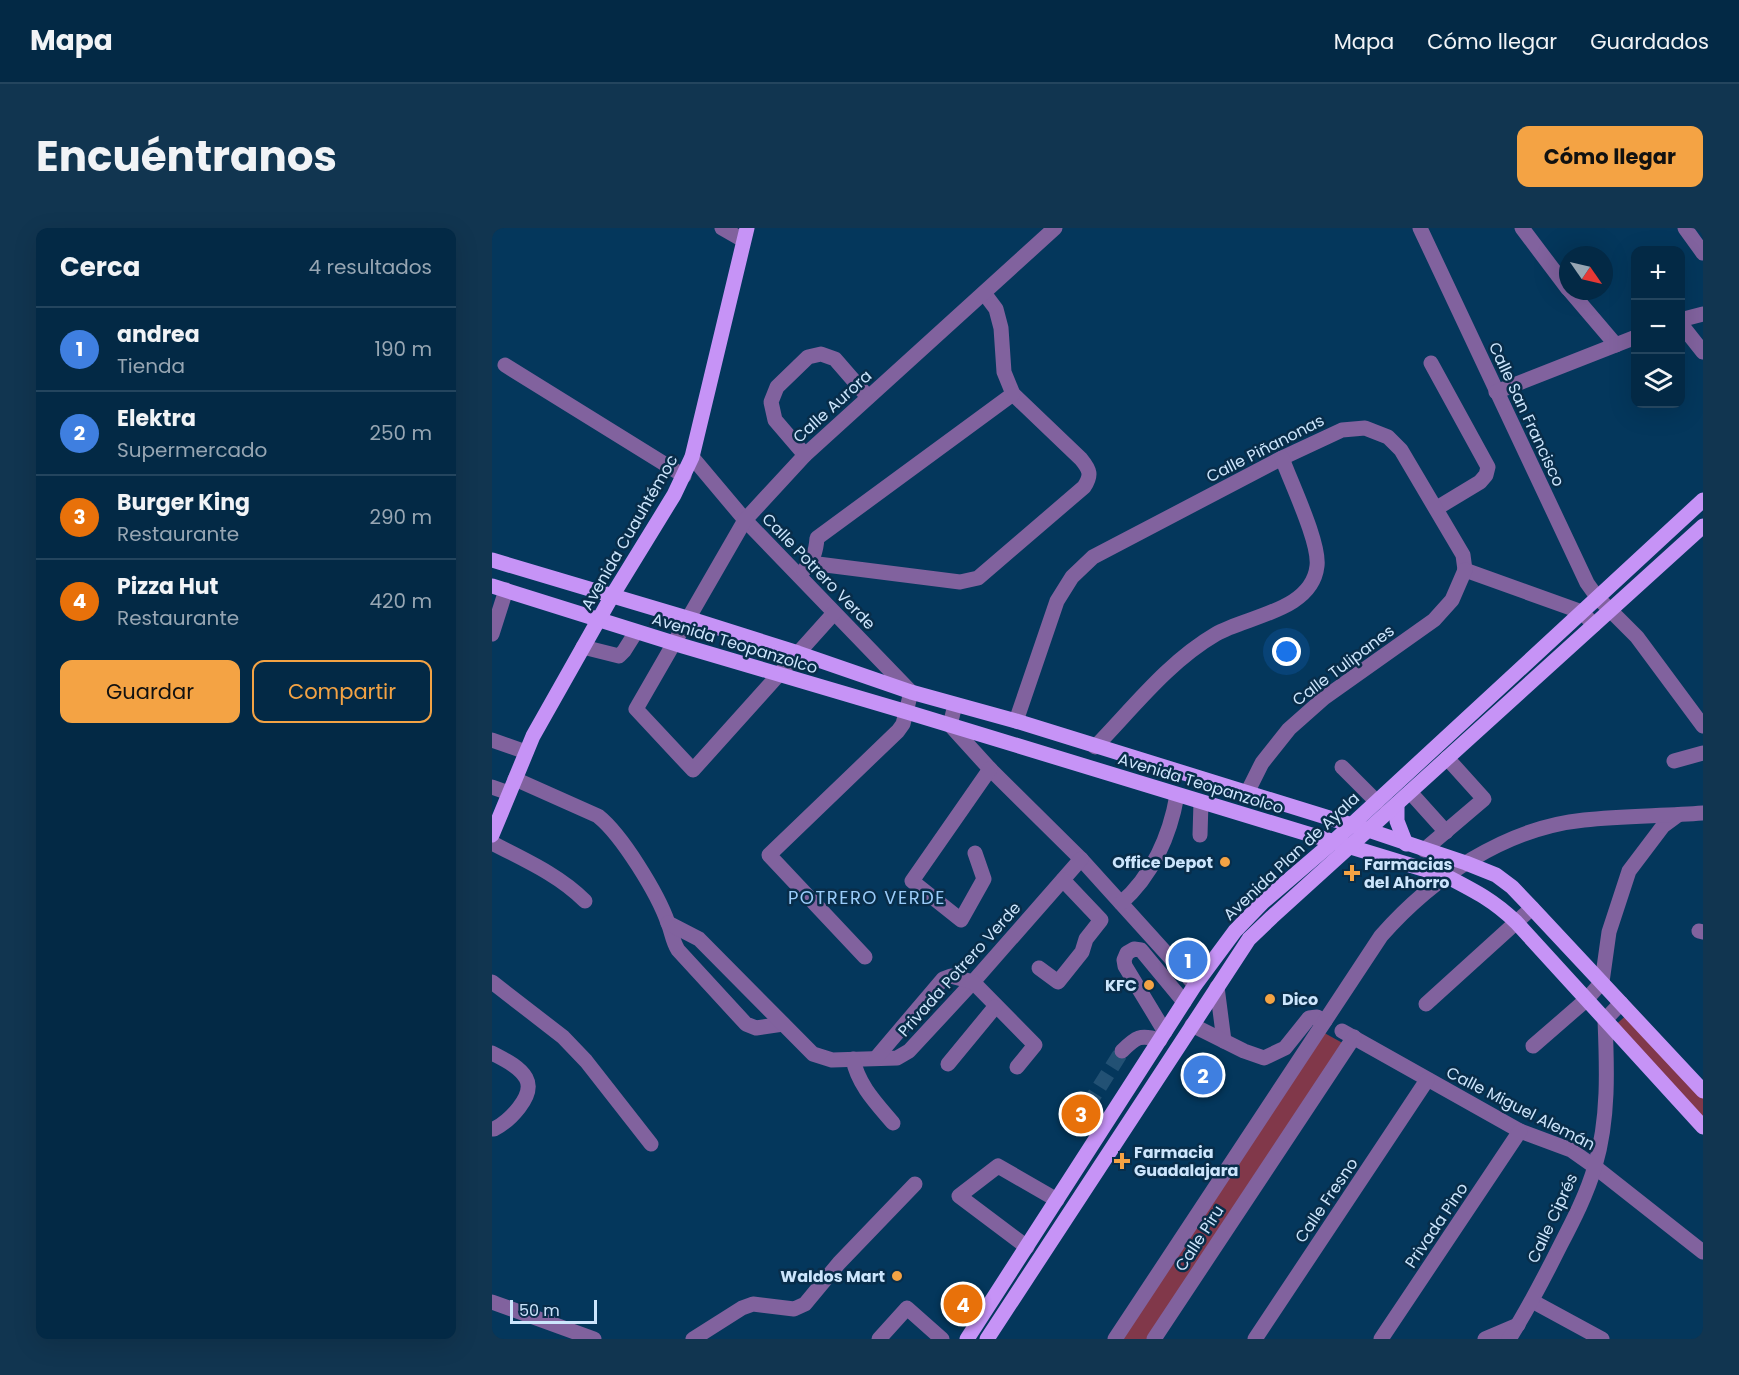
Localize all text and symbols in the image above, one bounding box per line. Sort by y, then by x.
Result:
text: Mapa [30,21,113,60]
text: Mapa [1334,27,1394,56]
text: Cómo llegar [1427,27,1557,56]
text: Guardados [1590,27,1709,56]
button: Cómo llegar [1517,126,1703,187]
text: Encuéntranos [36,127,337,186]
north arrow [1559,246,1613,300]
map controls [1631,246,1685,408]
button: + [1631,246,1685,300]
text: Cerca [60,249,140,285]
text: 4 resultados [309,253,432,281]
button: − [1631,300,1685,354]
text: andrea [117,319,200,350]
text: 1 [76,335,83,363]
text: 190 m [375,335,432,363]
street label: Calle San Francisco [1483,338,1570,490]
text: Tienda [117,352,185,380]
button: layers [1631,354,1685,408]
street label: Calle Aurora [788,365,877,448]
text: Elektra [117,403,196,434]
street label: Calle Piñanonas [1202,409,1328,488]
text: 2 [74,419,85,447]
text: 250 m [369,419,432,447]
text: Supermercado [117,436,267,464]
street label: Avenida Cuauhtémoc [576,450,683,614]
text: Burger King [117,487,250,518]
text: 3 [73,503,86,531]
text: 290 m [369,503,432,531]
street label: Calle Potrero Verde [757,508,881,635]
text: Restaurante [117,520,239,548]
text: Pizza Hut [117,571,219,602]
text: 4 [73,587,86,615]
text: 420 m [369,587,432,615]
text: Restaurante [117,604,239,632]
street label: Avenida Teopanzolco [649,607,820,680]
street label: Calle Tulipanes [1288,619,1399,711]
your location [1272,637,1301,666]
button: Guardar [60,660,240,723]
button: Compartir [252,660,432,723]
street label: Avenida Teopanzolco [1115,747,1286,820]
street label: Avenida Plan de Ayala [1218,787,1365,926]
place label: Office Depot [1112,851,1213,874]
place label: Farmacias del Ahorro [1364,853,1453,894]
marker: Office Depot [1218,855,1232,869]
marker: Farmacias del Ahorro [1345,866,1359,880]
district label: POTRERO VERDE [788,885,946,910]
street label: Privada Potrero Verde [893,897,1026,1042]
pin: 1 [1168,938,1208,982]
place label: KFC [1105,974,1137,997]
marker: KFC [1142,978,1156,992]
place label: Dico [1282,988,1318,1011]
marker: Dico [1263,992,1277,1006]
pin: 2 [1184,1052,1222,1098]
street label: Calle Miguel Alemán [1442,1061,1599,1156]
pin: 3 [1062,1092,1100,1136]
place label: Farmacia Guadalajara [1134,1141,1238,1182]
street label: Calle Fresno [1289,1153,1363,1247]
marker: Farmacia Guadalajara [1115,1154,1129,1168]
street label: Calle Ciprés [1522,1170,1583,1267]
street label: Privada Pino [1399,1178,1474,1273]
street label: Calle Piru [1169,1201,1229,1276]
place label: Waldos Mart [780,1265,885,1288]
marker: Waldos Mart [890,1269,904,1283]
pin: 4 [944,1282,982,1326]
scale bar [510,1297,597,1324]
text: 50 m [519,1299,560,1322]

